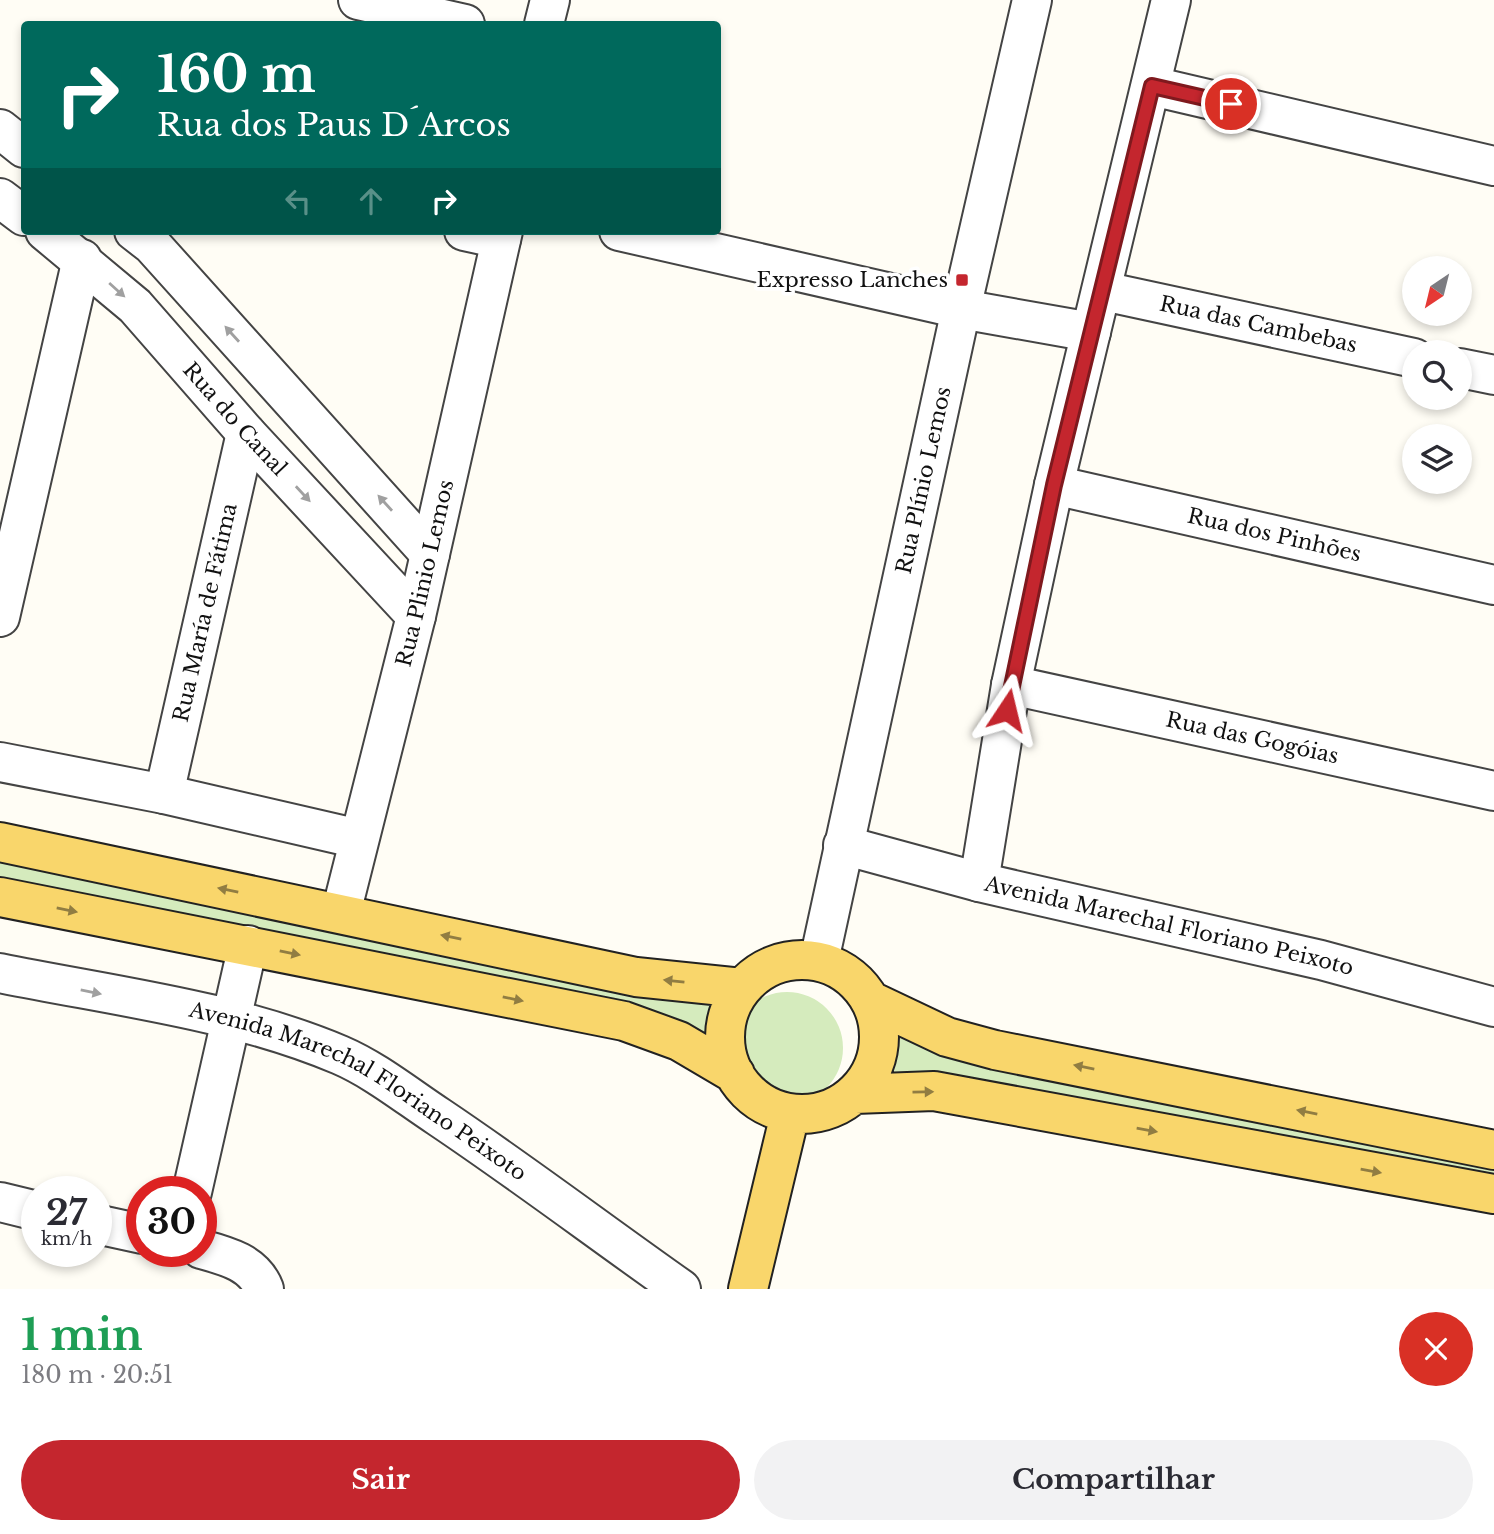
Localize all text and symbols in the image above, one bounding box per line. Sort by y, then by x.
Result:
text: 160 m [157,44,316,105]
icon: right [42,49,133,140]
pin [1201,74,1261,134]
icon: arrive [1212,85,1250,123]
text: Rua dos Paus D´Arcos [157,105,511,145]
icon: left [279,182,317,220]
icon: ahead [352,182,390,220]
icon: right [425,182,463,220]
north arrow [1402,256,1472,326]
map controls [1402,256,1472,494]
place label: Expresso Lanches [756,267,948,293]
marker: Expresso Lanches [954,272,970,288]
one-way arrow [108,282,125,297]
street label: Rua das Cambebas [1157,291,1360,358]
one-way arrow [224,325,240,343]
button: search [1402,340,1472,410]
street label: Rua do Canal [177,357,292,481]
street label: Rua Plínio Lemos [891,384,957,576]
button: layers [1402,424,1472,494]
street label: Rua Plinio Lemos [391,477,459,669]
one-way arrow [294,485,310,502]
one-way arrow [377,495,393,512]
street label: Rua María de Fátima [168,500,243,725]
street label: Rua dos Pinhões [1185,503,1364,567]
position arrow [970,673,1044,747]
street label: Rua das Gogóias [1163,706,1341,770]
street label: Avenida Marechal Floriano Peixoto [981,870,1356,981]
one-way arrow [217,884,239,895]
one-way arrow [56,905,78,916]
one-way arrow [440,931,462,942]
one-way arrow [279,948,301,959]
one-way arrow [663,975,685,986]
one-way arrow [80,986,102,997]
one-way arrow [502,993,524,1004]
street label: Avenida Marechal Floriano Peixoto [186,996,532,1187]
one-way arrow [1073,1062,1095,1073]
one-way arrow [913,1086,935,1098]
one-way arrow [1296,1107,1318,1118]
one-way arrow [1136,1125,1158,1136]
one-way arrow [1360,1166,1382,1177]
speed limit sign: 30 [126,1176,217,1267]
text: 27 [46,1191,87,1234]
text: km/h [41,1228,92,1250]
text: 1 min [21,1309,143,1361]
button: close [1399,1312,1473,1386]
text: 180 m · 20:51 [21,1361,173,1389]
button: Sair [21,1440,740,1520]
button: Compartilhar [754,1440,1473,1520]

